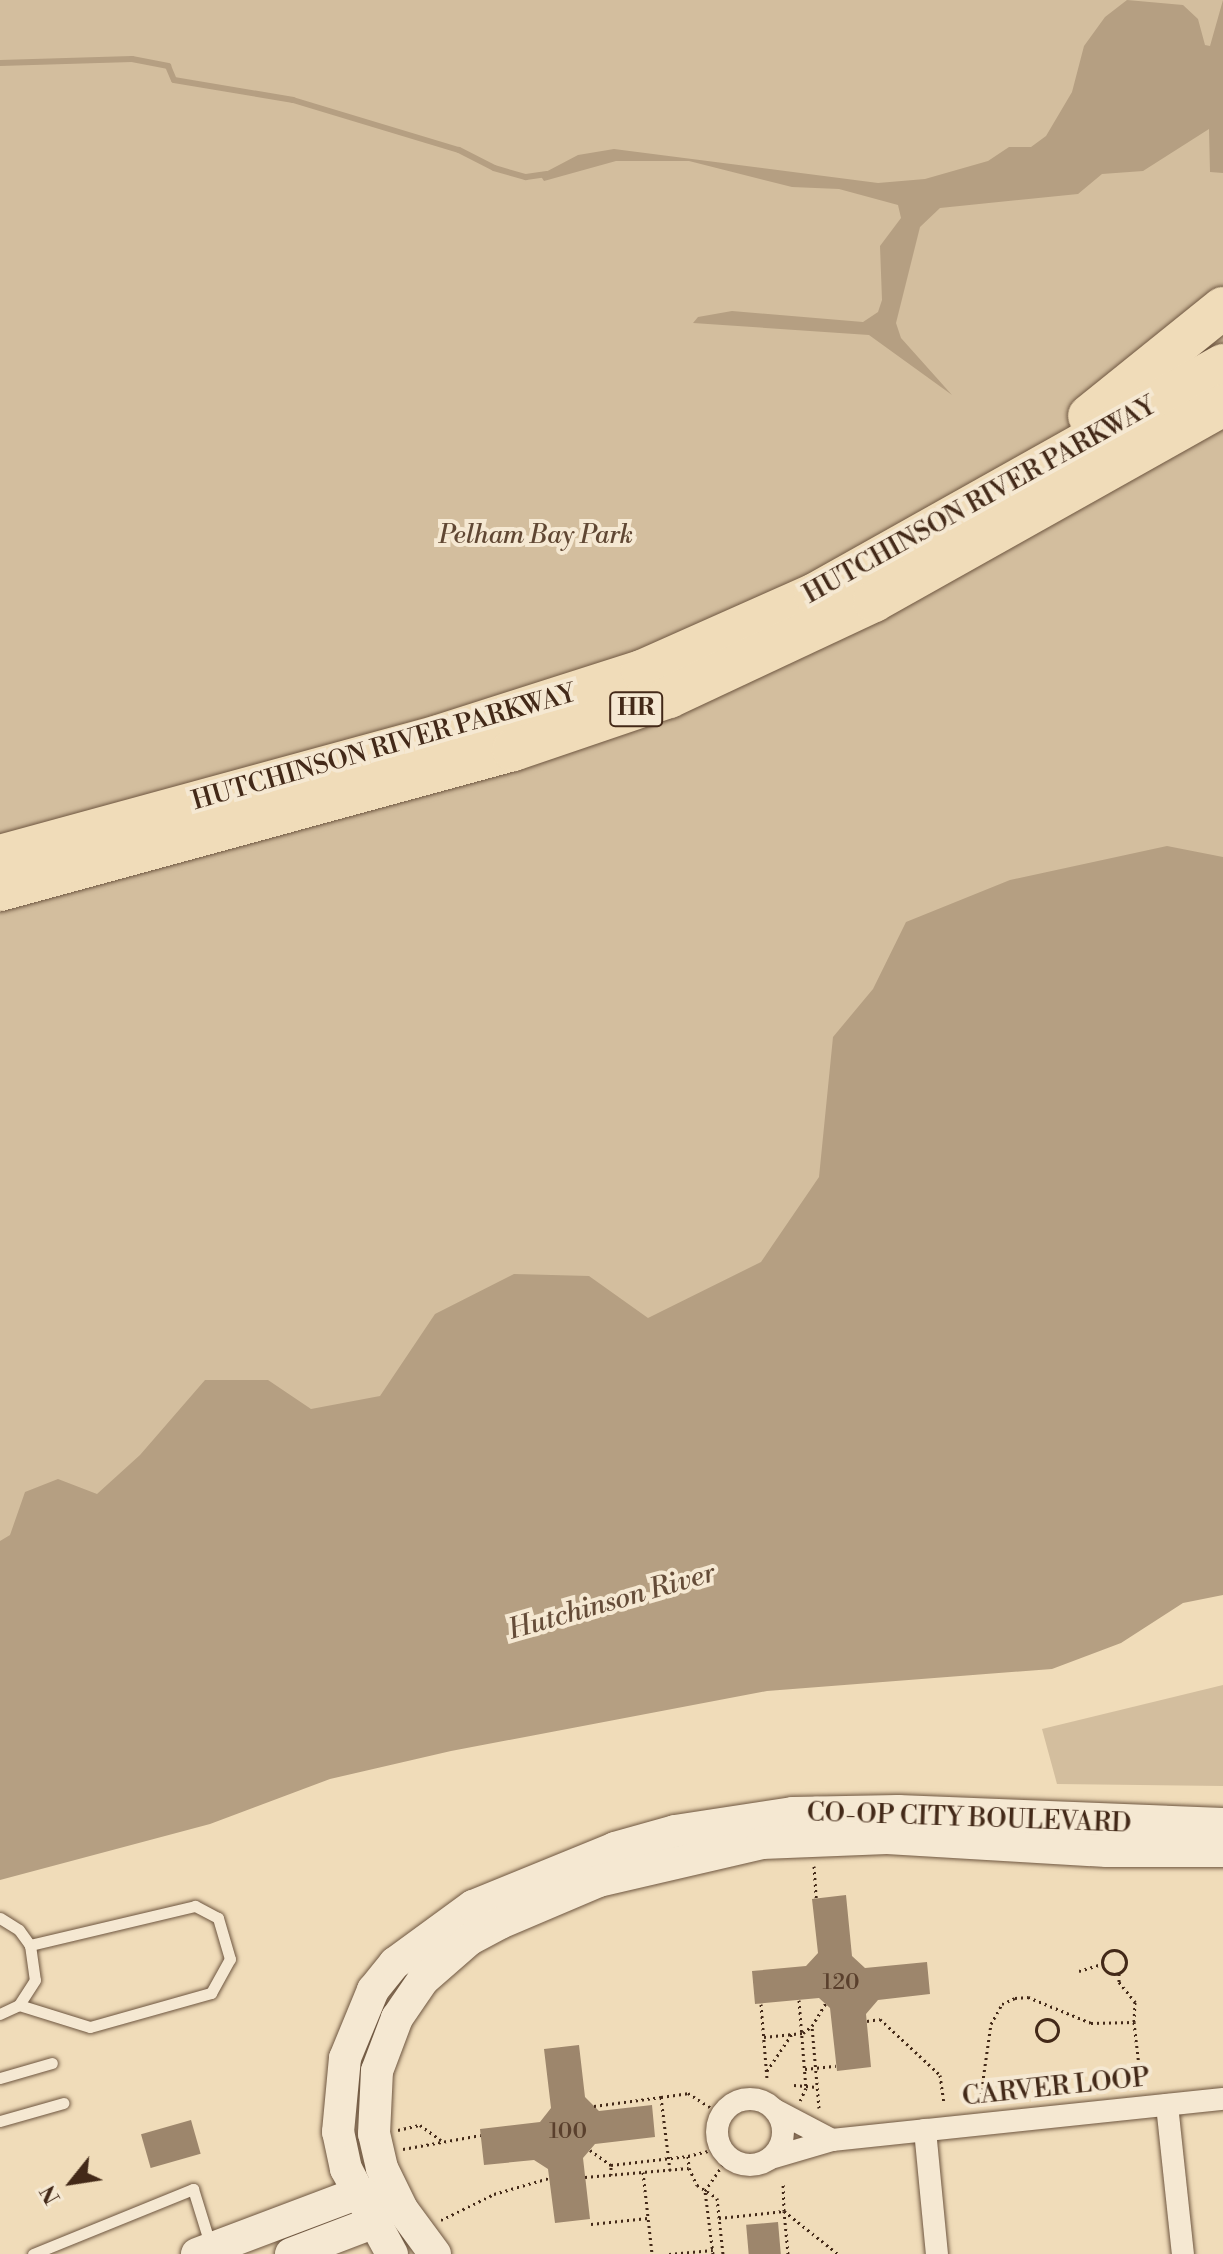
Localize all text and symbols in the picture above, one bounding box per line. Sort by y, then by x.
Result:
street label: HUTCHINSON RIVER PARKWAY [798,391,1162,611]
park label: Pelham Bay Park [439,520,633,552]
street label: HUTCHINSON RIVER PARKWAY [189,678,579,818]
road number: HR [608,689,664,729]
water label: Hutchinson River [505,1556,719,1648]
street label: CO-OP CITY BOULEVARD [806,1798,1132,1840]
house number: 120 [822,1970,860,1996]
street label: CARVER LOOP [961,2063,1151,2113]
house number: 100 [549,2119,587,2145]
north arrow [32,2142,112,2222]
text: N [35,2180,67,2209]

